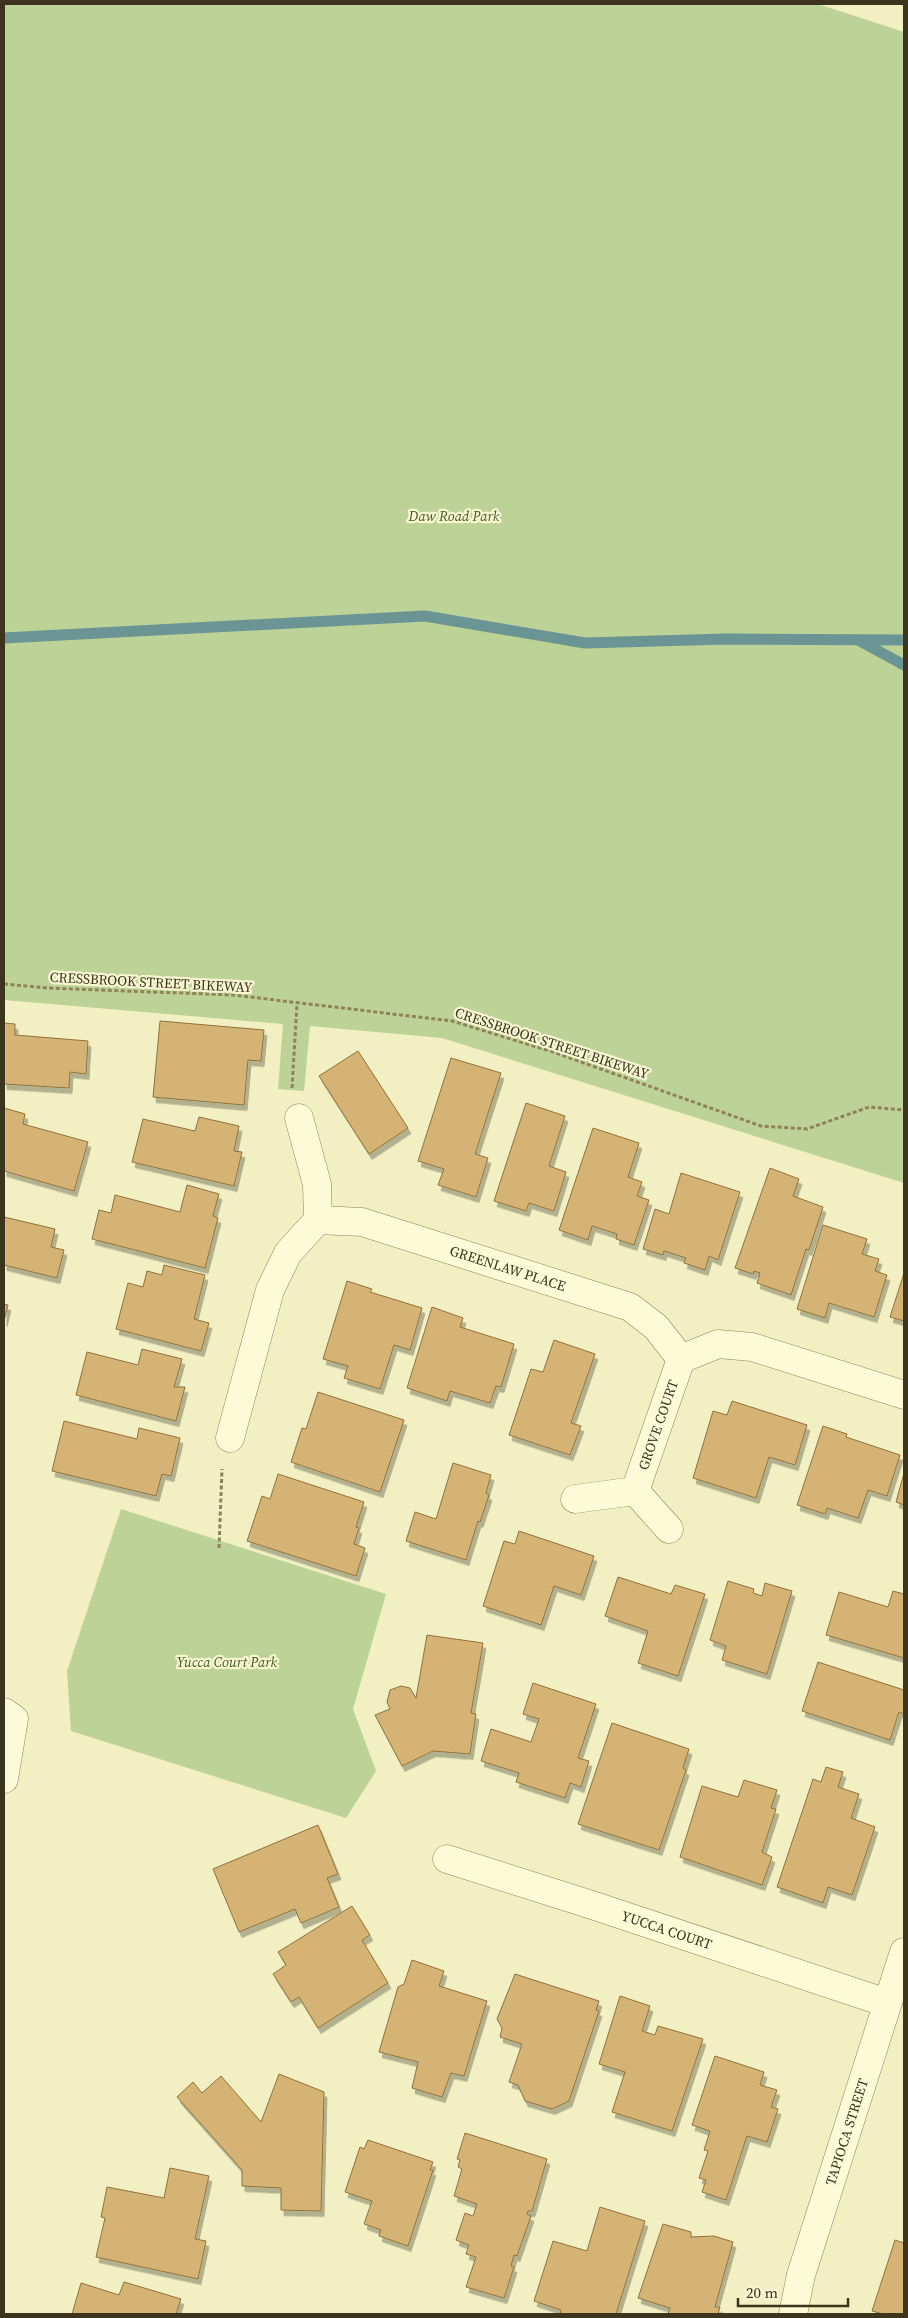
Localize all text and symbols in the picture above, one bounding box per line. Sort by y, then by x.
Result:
park label: Daw Road Park [408,506,500,526]
street label: CRESSBROOK STREET BIKEWAY [49,967,253,997]
street label: CRESSBROOK STREET BIKEWAY [452,1002,652,1084]
street label: GREENLAW PLACE [447,1240,568,1296]
street label: GROVE COURT [633,1377,683,1473]
park label: Yucca Court Park [177,1652,278,1672]
street label: YUCCA COURT [619,1905,715,1954]
street label: TAPIOCA STREET [820,2075,873,2188]
scale bar [738,2276,848,2308]
text: 20 m [746,2282,778,2303]

